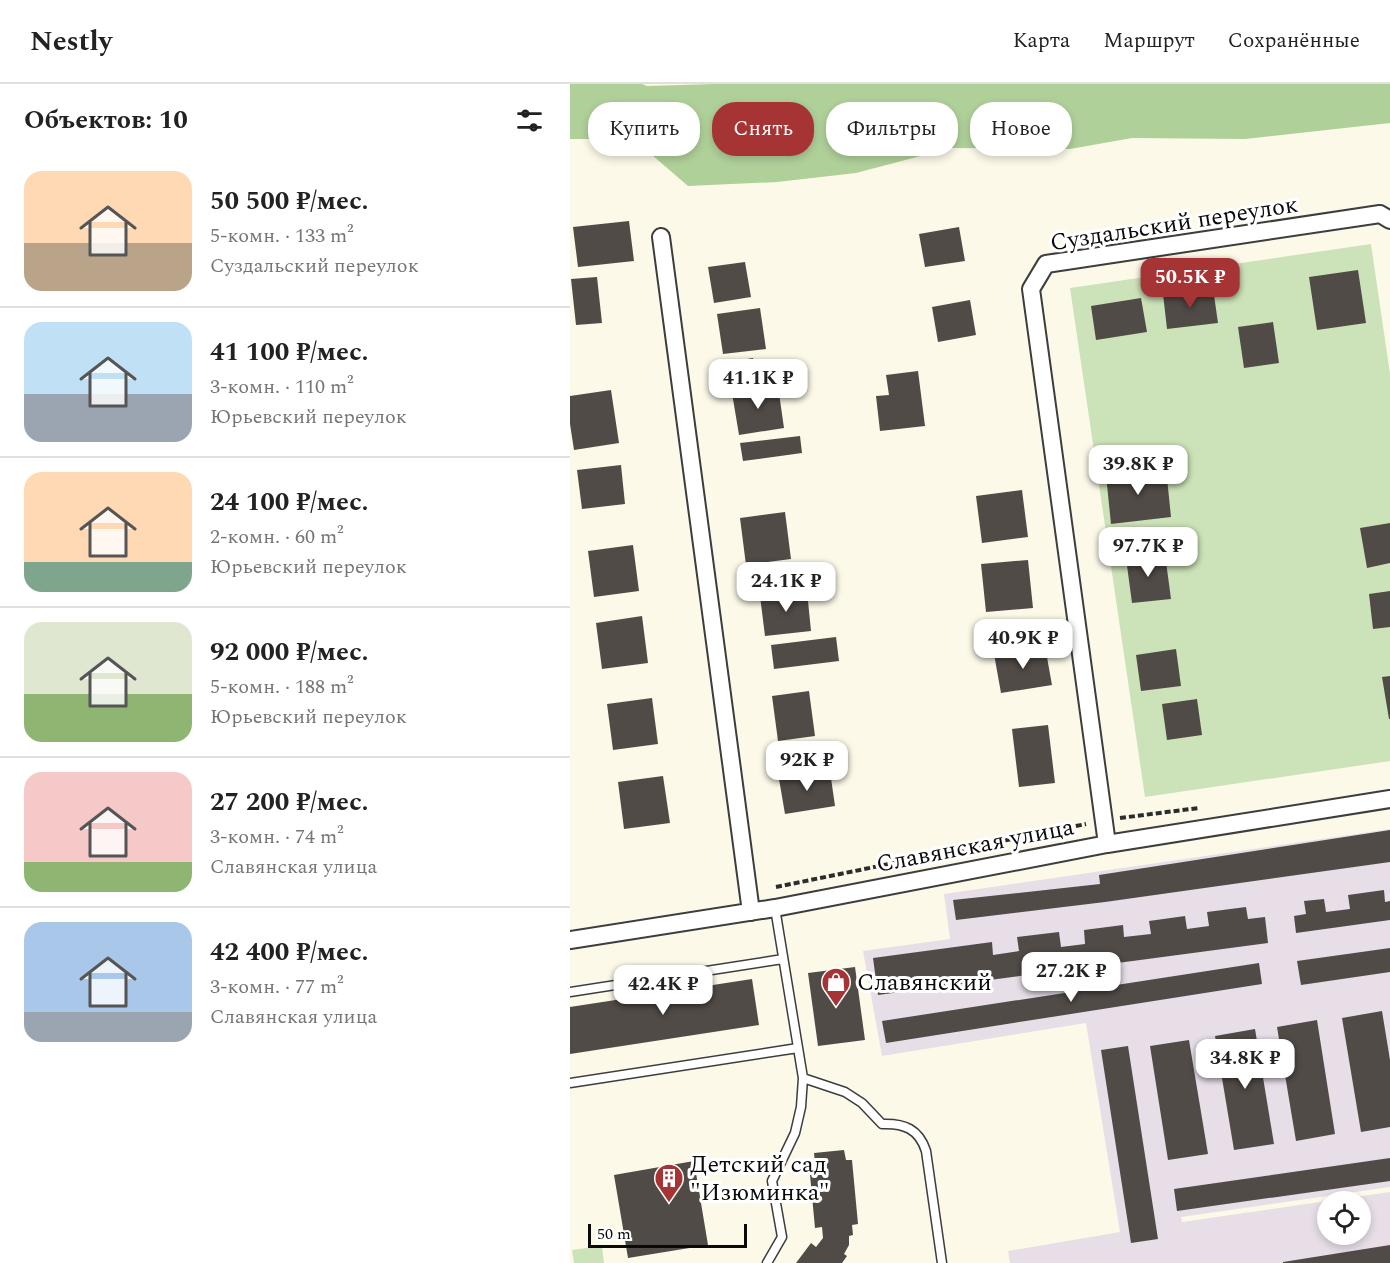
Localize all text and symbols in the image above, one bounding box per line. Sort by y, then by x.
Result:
text: Nestly [30,20,112,63]
text: Карта [1013,25,1070,57]
text: Маршрут [1103,25,1195,57]
text: Сохранённые [1228,25,1360,57]
text: Объектов: 10 [24,100,188,140]
chip: Купить [588,102,700,156]
chip: Снять [712,102,814,156]
chip: Фильтры [826,102,958,156]
chip: Новое [970,102,1072,156]
icon: filters [513,104,546,137]
text: 50 500 ₽/мес. [210,181,369,221]
street label: Суздальский переулок [1048,187,1301,261]
icon: home [72,195,144,267]
text: 5-комн. · 133 m² [210,221,354,251]
text: Суздальский переулок [210,251,419,281]
pin: 50.5K ₽ [1135,258,1245,309]
text: 50.5K ₽ [1155,262,1225,292]
text: 41 100 ₽/мес. [210,332,369,372]
icon: home [72,346,144,418]
pin: 41.1K ₽ [703,359,813,410]
text: 41.1K ₽ [723,363,793,393]
text: 3-комн. · 110 m² [210,372,354,402]
text: Юрьевский переулок [210,402,407,432]
pin: 39.8K ₽ [1083,445,1193,496]
text: 39.8K ₽ [1103,449,1173,479]
text: 24 100 ₽/мес. [210,482,369,522]
icon: home [72,496,144,568]
text: 2-комн. · 60 m² [210,522,344,552]
pin: 97.7K ₽ [1093,527,1203,578]
text: 97.7K ₽ [1113,531,1183,561]
text: Юрьевский переулок [210,552,407,582]
pin: 24.1K ₽ [731,562,841,613]
text: 24.1K ₽ [751,566,821,596]
pin: 40.9K ₽ [968,619,1078,670]
text: 40.9K ₽ [988,623,1058,653]
text: 92 000 ₽/мес. [210,632,369,672]
icon: home [72,646,144,718]
text: 5-комн. · 188 m² [210,672,354,702]
text: Юрьевский переулок [210,702,407,732]
pin: 92K ₽ [765,741,849,792]
text: 92K ₽ [780,745,834,775]
text: 27 200 ₽/мес. [210,782,369,822]
icon: home [72,796,144,868]
street label: Славянская улица [873,809,1077,883]
text: 3-комн. · 74 m² [210,822,344,852]
text: Славянская улица [210,852,377,882]
text: 42 400 ₽/мес. [210,932,369,972]
icon: home [72,946,144,1018]
pin: 27.2K ₽ [1016,952,1126,1003]
text: 27.2K ₽ [1036,956,1106,986]
pin: 42.4K ₽ [608,965,718,1016]
place label: Славянский [857,965,992,1001]
shop icon: Славянский [820,966,852,1008]
text: 42.4K ₽ [628,969,698,999]
text: 3-комн. · 77 m² [210,972,344,1002]
text: Славянская улица [210,1002,377,1032]
pin: 34.8K ₽ [1190,1039,1300,1090]
text: 34.8K ₽ [1210,1043,1280,1073]
place label: Детский сад "Изюминка" [690,1147,830,1211]
building icon: Детский сад "Изюминка" [653,1162,685,1204]
map controls [1317,1191,1371,1245]
button: locate [1317,1191,1371,1245]
scale bar [588,1221,747,1248]
text: 50 m [597,1222,631,1246]

